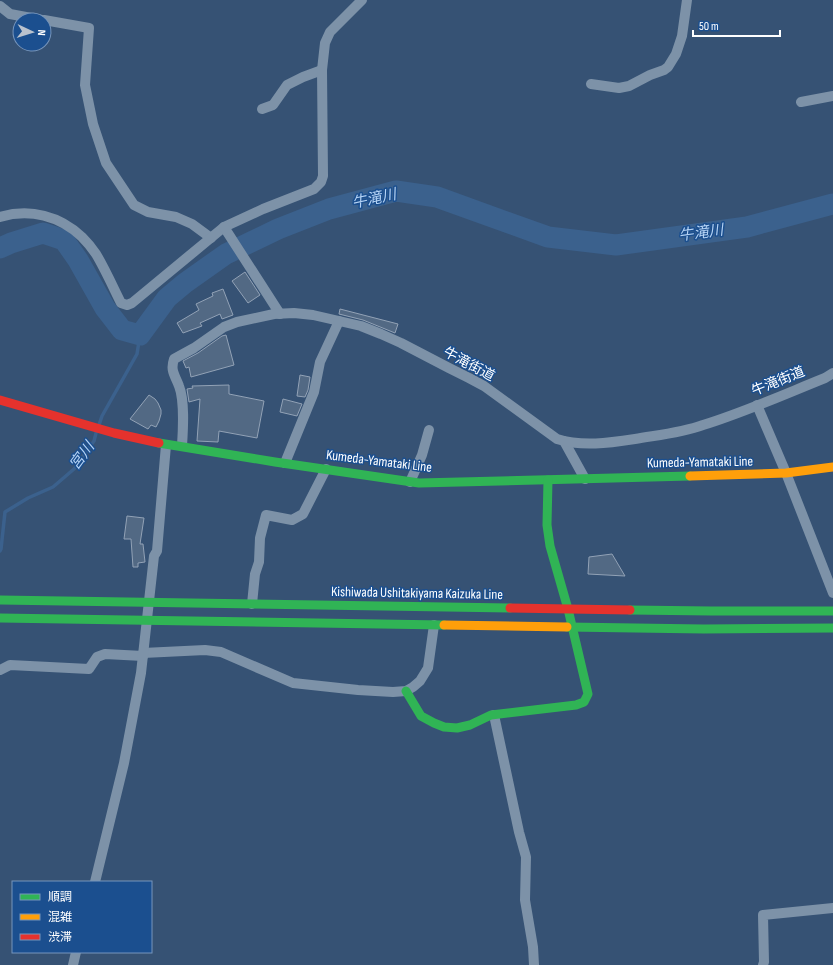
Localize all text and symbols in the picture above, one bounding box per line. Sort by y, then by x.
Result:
north arrow [12,12,52,52]
scale bar [693,12,780,38]
text: 50 m [699,19,719,34]
text: N [35,29,48,36]
water label: 牛滝川 [350,185,400,213]
water label: 牛滝川 [677,220,727,246]
street label: 牛滝街道 [440,343,498,385]
street label: 牛滝街道 [749,363,807,399]
water label: 宮川 [65,437,100,474]
street label: Kumeda-Yamataki Line [325,446,433,476]
street label: Kumeda-Yamataki Line [647,453,753,471]
street label: Kishiwada Ushitakiyama Kaizuka Line [331,583,503,603]
legend [12,881,152,953]
text: 順調 [48,890,72,905]
text: 混雑 [48,910,72,925]
text: 渋滞 [48,930,72,945]

